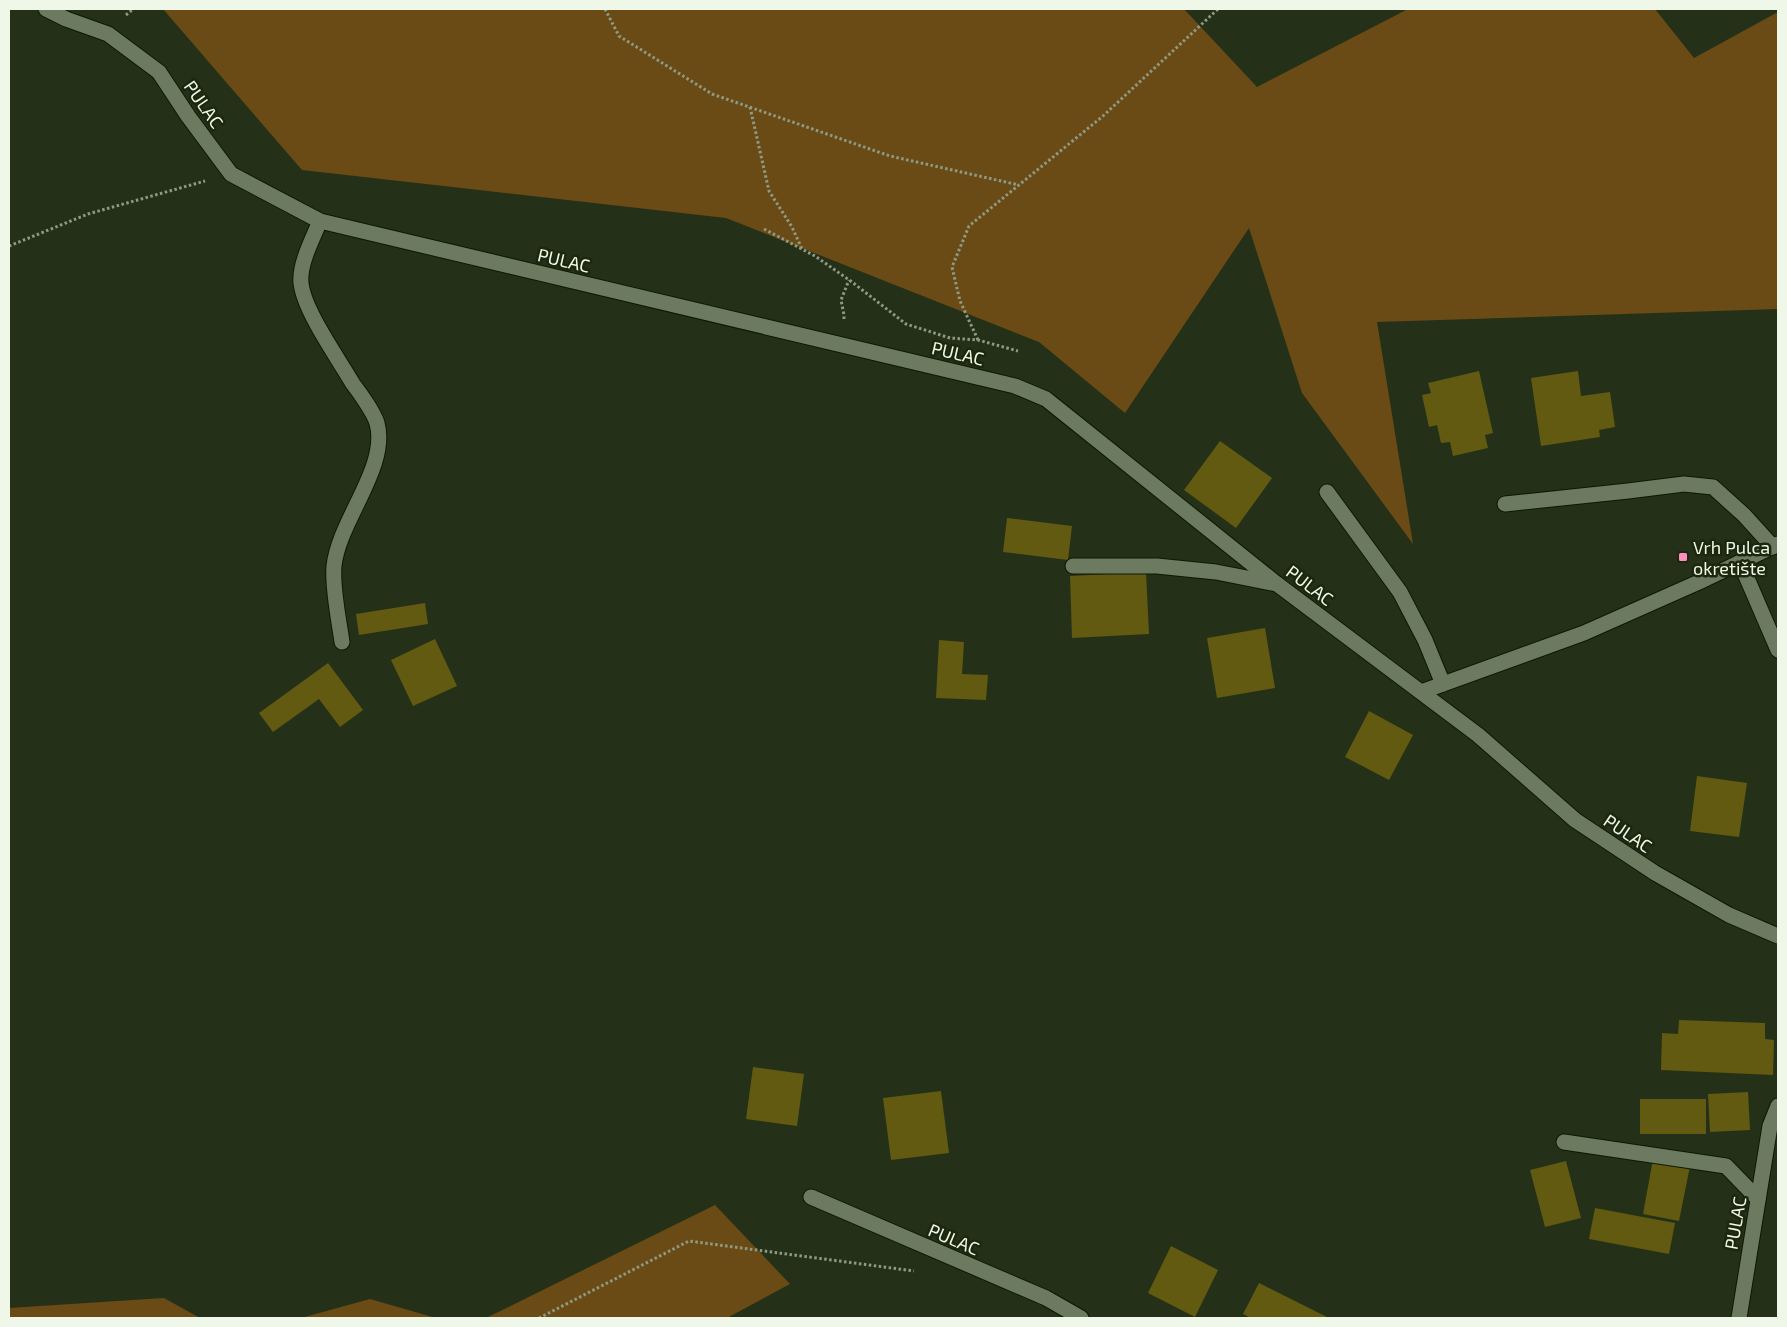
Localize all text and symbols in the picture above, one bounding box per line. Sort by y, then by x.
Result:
street label: PULAC [180,76,228,132]
street label: PULAC [536,243,592,277]
street label: PULAC [930,336,986,370]
place label: Vrh Pulca okretište [1693,536,1770,579]
marker: Vrh Pulca okretište [1677,551,1689,563]
street label: PULAC [1282,560,1338,610]
street label: PULAC [1600,809,1656,857]
street label: PULAC [1720,1195,1750,1251]
street label: PULAC [925,1218,983,1260]

